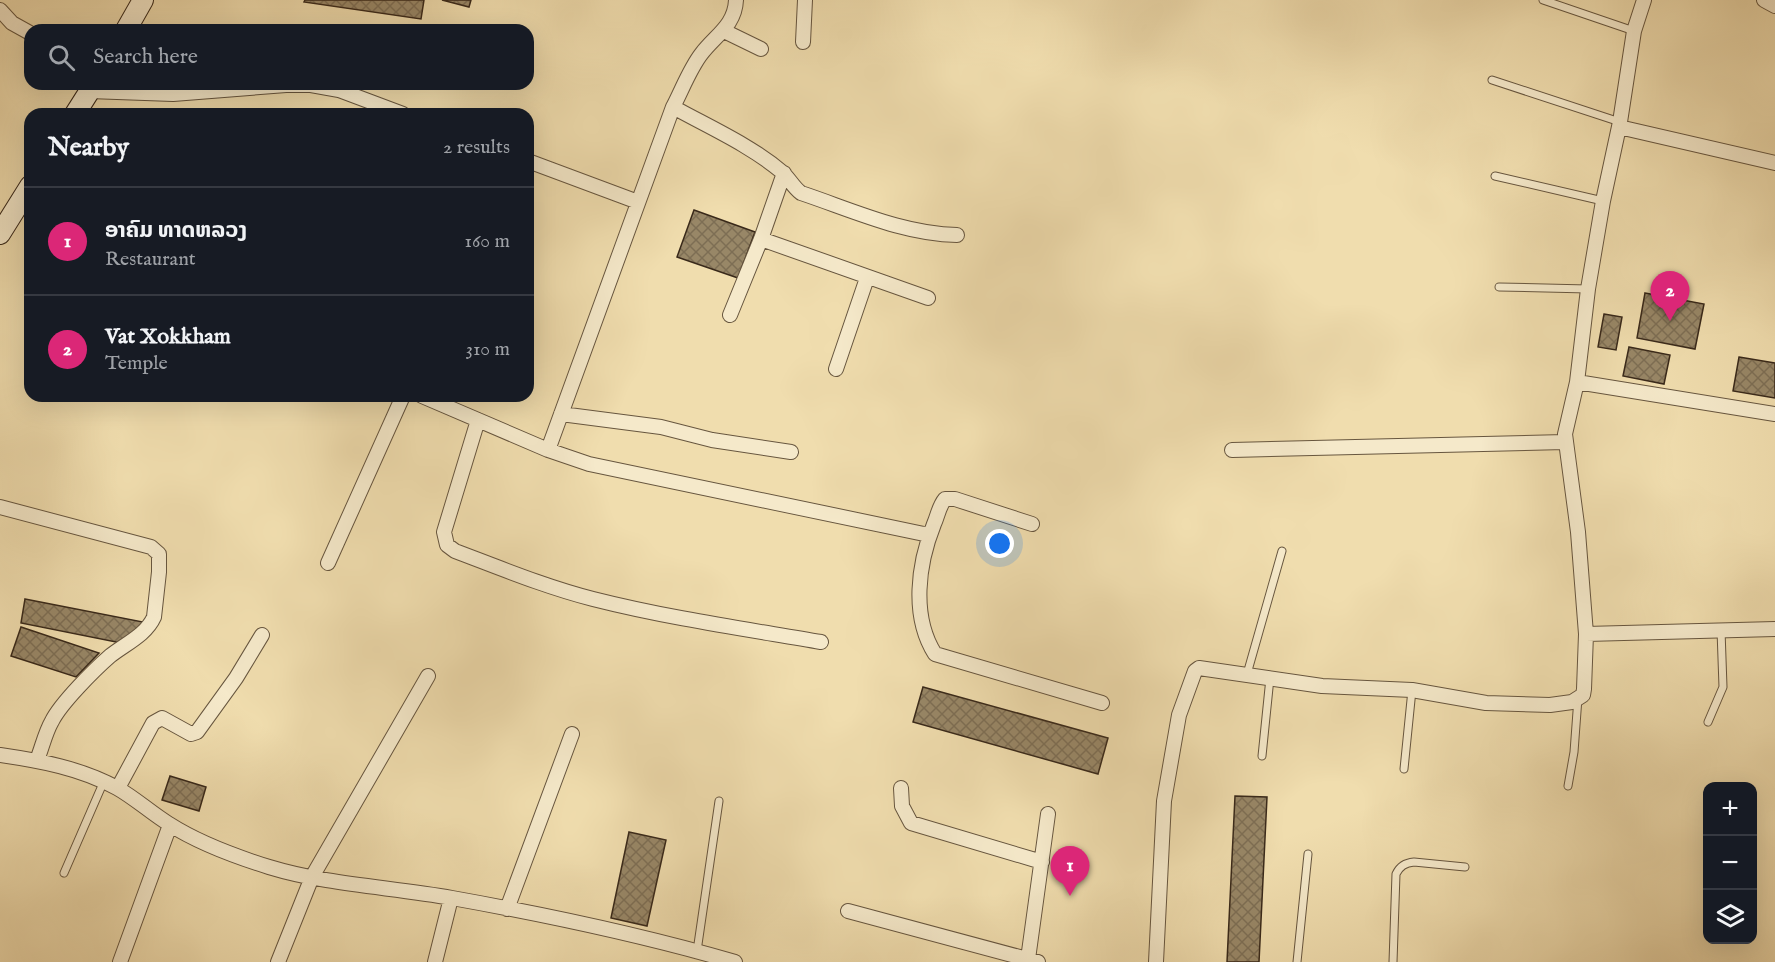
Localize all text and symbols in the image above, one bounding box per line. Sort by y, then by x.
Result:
search box [24,24,534,90]
icon: search [45,41,78,74]
text: Search here [93,43,198,71]
text: Nearby [48,131,129,164]
text: 2 results [443,135,510,160]
text: ອາຄົມ ທາດຫລວງ [105,217,247,245]
text: 1 [64,229,71,254]
text: 160 m [464,229,510,254]
text: Restaurant [105,247,196,272]
pin: 2 [1650,272,1690,321]
text: Vat Xokkham [105,323,231,351]
text: 2 [63,337,72,362]
text: 310 m [466,337,510,362]
text: Temple [105,351,168,376]
your location [985,529,1014,558]
map controls [1703,782,1757,944]
button: + [1703,782,1757,836]
button: − [1703,836,1757,890]
pin: 1 [1050,846,1090,896]
button: layers [1703,890,1757,944]

